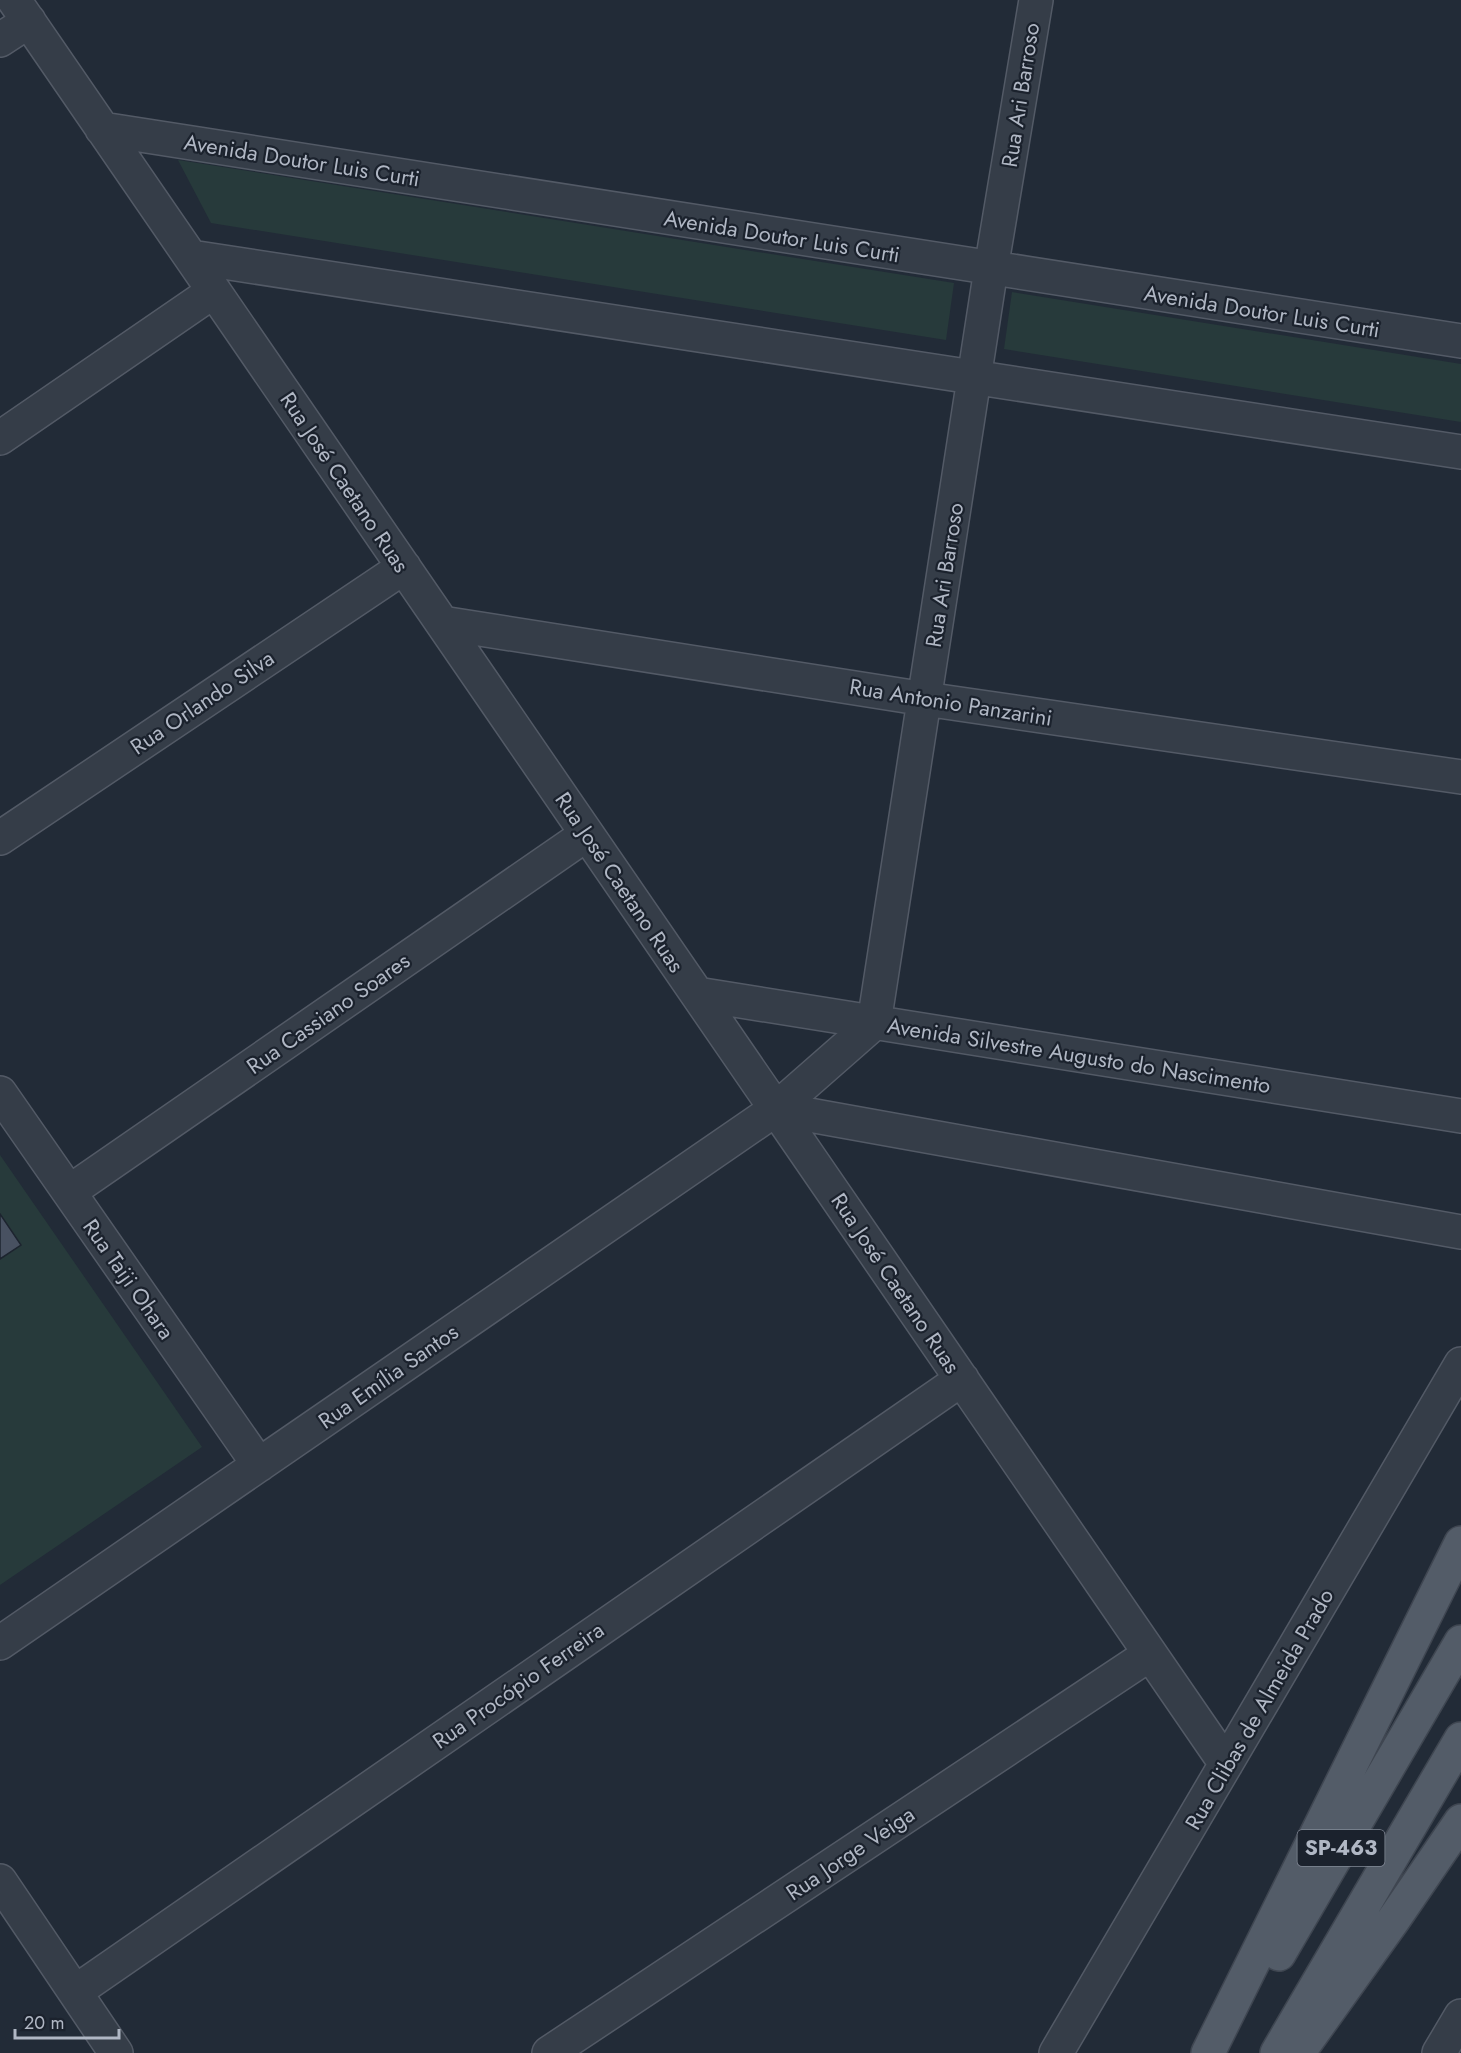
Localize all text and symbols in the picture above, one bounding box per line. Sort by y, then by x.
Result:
street label: Rua Ari Barroso [993,20,1047,170]
street label: Avenida Doutor Luis Curti [182,126,422,194]
street label: Avenida Doutor Luis Curti [662,202,902,270]
street label: Avenida Doutor Luis Curti [1142,277,1382,345]
street label: Rua José Caetano Ruas [273,385,417,579]
street label: Rua Ari Barroso [917,500,971,650]
street label: Rua Orlando Silva [124,642,280,762]
street label: Rua Antonio Panzarini [847,670,1055,734]
street label: Rua José Caetano Ruas [548,785,692,979]
street label: Rua Cassiano Soares [240,944,416,1081]
street label: Avenida Silvestre Augusto do Nascimento [885,1009,1273,1101]
street label: Rua José Caetano Ruas [824,1186,968,1380]
street label: Rua Taiji Ohara [75,1212,183,1346]
street label: Rua Emília Santos [312,1316,465,1436]
street label: Rua Clibas de Almeida Prado [1177,1582,1341,1836]
street label: Rua Procópio Ferreira [426,1614,610,1756]
street label: Rua Jorge Veiga [779,1798,921,1908]
road number: SP-463 [1298,1830,1384,1866]
scale bar [15,2002,118,2040]
text: 20 m [24,2010,64,2036]

